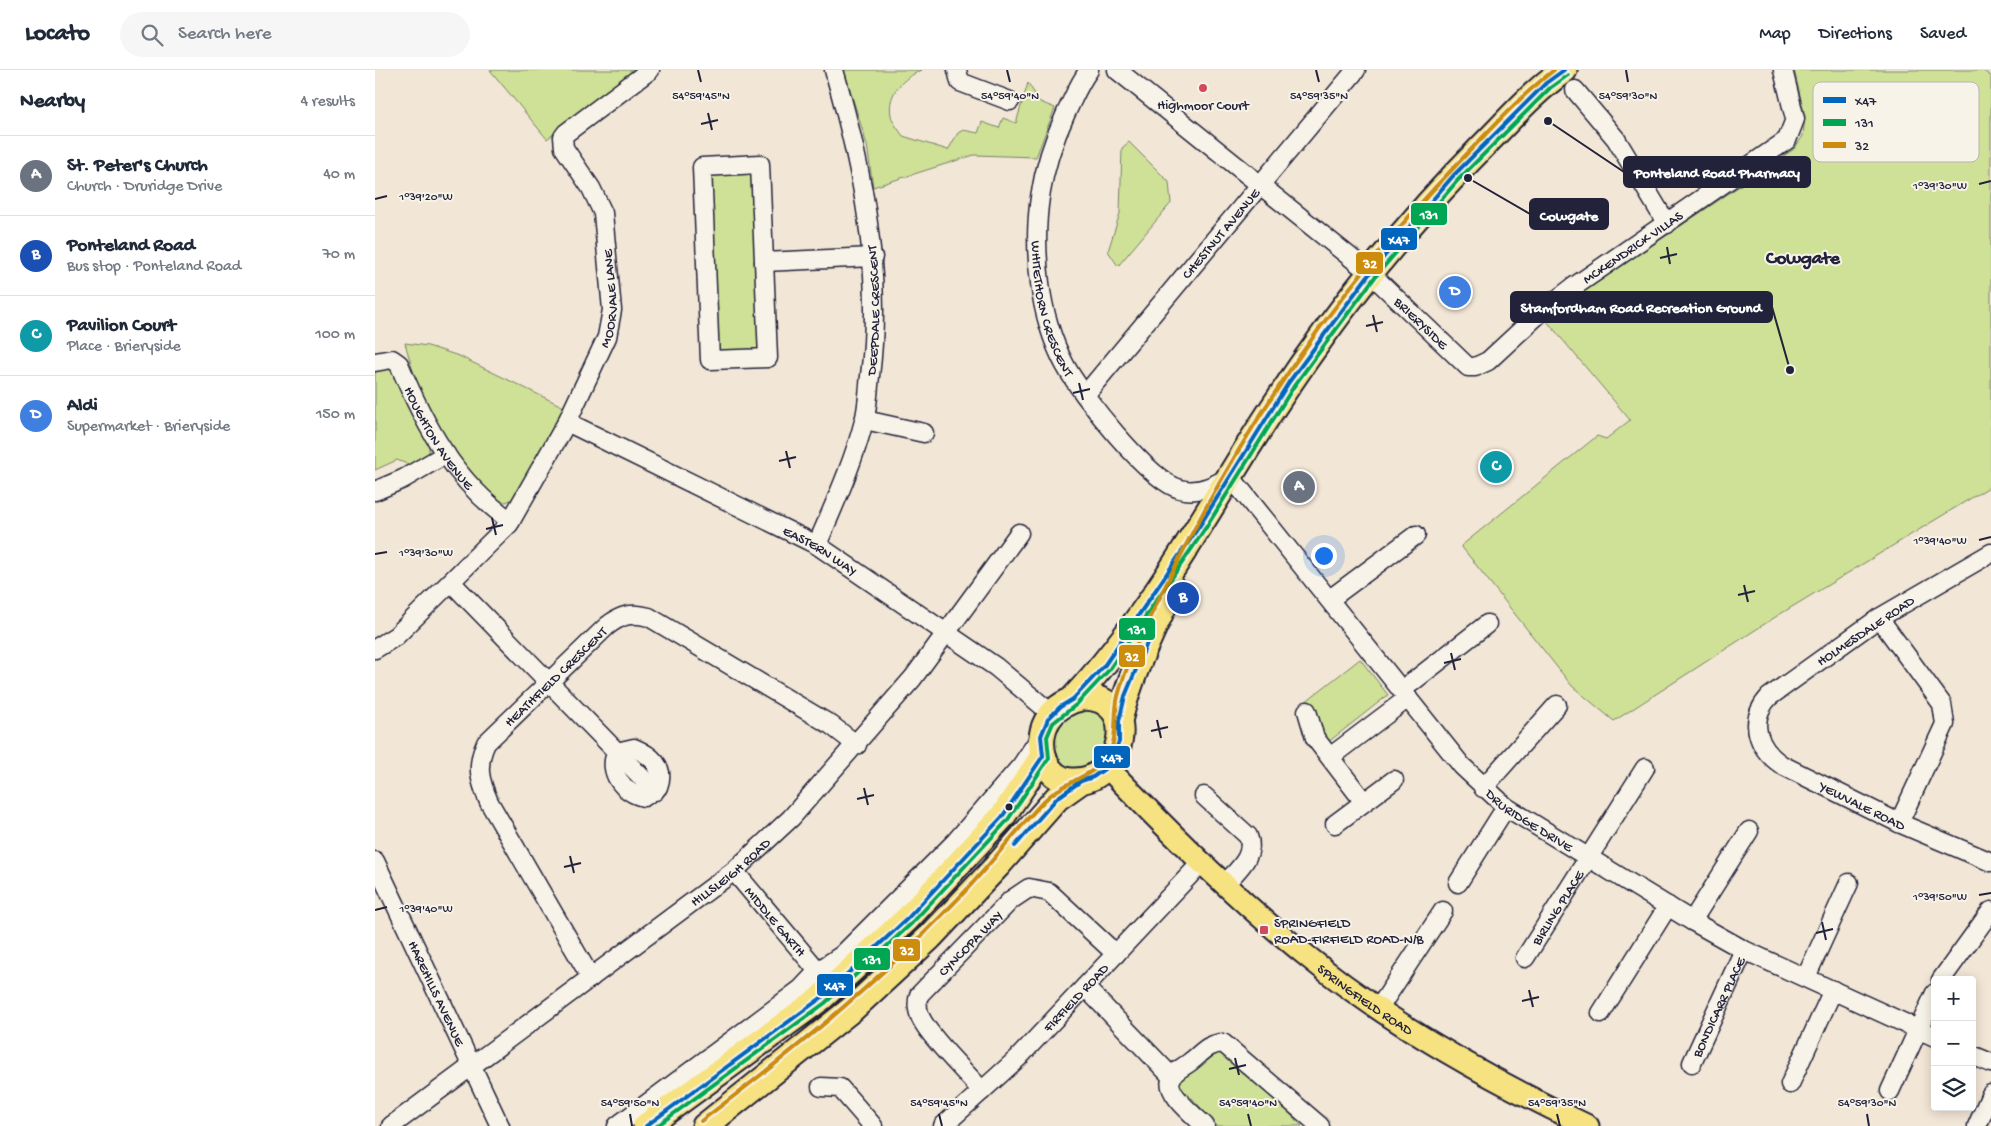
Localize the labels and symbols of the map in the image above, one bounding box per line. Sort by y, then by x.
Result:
marker: Highmoor Court [1197,82,1209,94]
legend [1813,82,1979,162]
text: 54°59'45"N [672,90,730,104]
text: 54°59'40"N [981,90,1039,104]
text: 54°59'35"N [1290,90,1348,104]
text: 54°59'30"N [1599,90,1657,104]
text: X47 [1854,94,1877,111]
place label: Highmoor Court [1157,98,1250,115]
text: 131 [1854,116,1874,133]
text: 32 [1854,139,1869,156]
callout: Ponteland Road Pharmacy [1624,157,1810,187]
text: Ponteland Road Pharmacy [1633,165,1801,183]
text: 1°39'30"W [1912,180,1967,194]
street label: CHESTNUT AVENUE [1179,185,1266,283]
text: 1°39'20"W [398,191,453,205]
callout: Cowgate [1530,199,1608,229]
line badge: 131 [1410,202,1448,226]
text: 131 [1419,208,1439,225]
text: Cowgate [1539,208,1599,226]
street label: MCKENDRICK VILLAS [1580,208,1687,289]
line badge: X47 [1380,227,1418,251]
text: X47 [1387,233,1410,250]
street label: WHITETHORN CRESCENT [1026,241,1076,381]
street label: DEEPDALE CRESCENT [864,244,885,377]
street label: MOORVALE LANE [597,247,623,351]
district label: Cowgate [1765,248,1841,271]
line badge: 32 [1355,251,1384,275]
text: 32 [1362,257,1377,274]
pin: D [1439,273,1471,311]
callout: Stamfordham Road Recreation Ground [1511,292,1772,322]
street label: BRIERYSIDE [1389,294,1451,355]
text: Stamfordham Road Recreation Ground [1521,300,1764,318]
street label: HOUGHTON AVENUE [399,384,477,495]
pin: C [1480,448,1512,486]
pin: A [1283,468,1315,506]
street label: EASTERN WAY [779,523,860,581]
text: 1°39'40"W [1912,535,1967,549]
your location [1311,543,1337,569]
text: 1°39'30"W [398,547,453,561]
pin: B [1167,579,1199,617]
street label: HOLMESDALE ROAD [1814,593,1919,671]
line badge: 131 [1118,617,1156,641]
text: 131 [1127,623,1147,640]
street label: HEATHFIELD CRESCENT [502,624,612,731]
line badge: 32 [1118,644,1146,668]
text: 32 [1124,650,1139,667]
line badge: X47 [1093,745,1131,769]
text: X47 [1100,751,1123,768]
street label: YEWVALE ROAD [1814,778,1908,836]
street label: DRURIDGE DRIVE [1480,785,1576,858]
unlabelled marker [1004,802,1014,812]
street label: HILLSLEIGH ROAD [688,835,776,911]
street label: BIRLING PLACE [1529,867,1590,950]
street label: MIDDLE GARTH [740,884,809,962]
text: 1°39'50"W [1912,891,1967,905]
text: 1°39'40"W [398,903,453,917]
street label: CYNCOPA WAY [936,908,1007,981]
place label: SPRINGFIELD ROAD-FIRFIELD ROAD-N/B [1274,916,1424,949]
marker: SPRINGFIELD ROAD-FIRFIELD ROAD-N/B [1258,924,1270,936]
line badge: 32 [892,938,921,962]
street label: HAREHILLS AVENUE [403,939,468,1051]
text: 32 [899,944,914,961]
line badge: 131 [853,947,891,971]
text: 131 [862,953,882,970]
street label: BONDICARR PLACE [1689,954,1751,1062]
street label: FIRFIELD ROAD [1040,960,1114,1037]
street label: SPRINGFIELD ROAD [1313,961,1416,1041]
line badge: X47 [816,973,854,997]
text: X47 [823,979,846,996]
text: 54°59'50"N [601,1097,660,1111]
text: 54°59'45"N [910,1097,968,1111]
text: 54°59'40"N [1219,1097,1277,1111]
text: 54°59'35"N [1528,1097,1586,1111]
text: 54°59'30"N [1838,1097,1896,1111]

